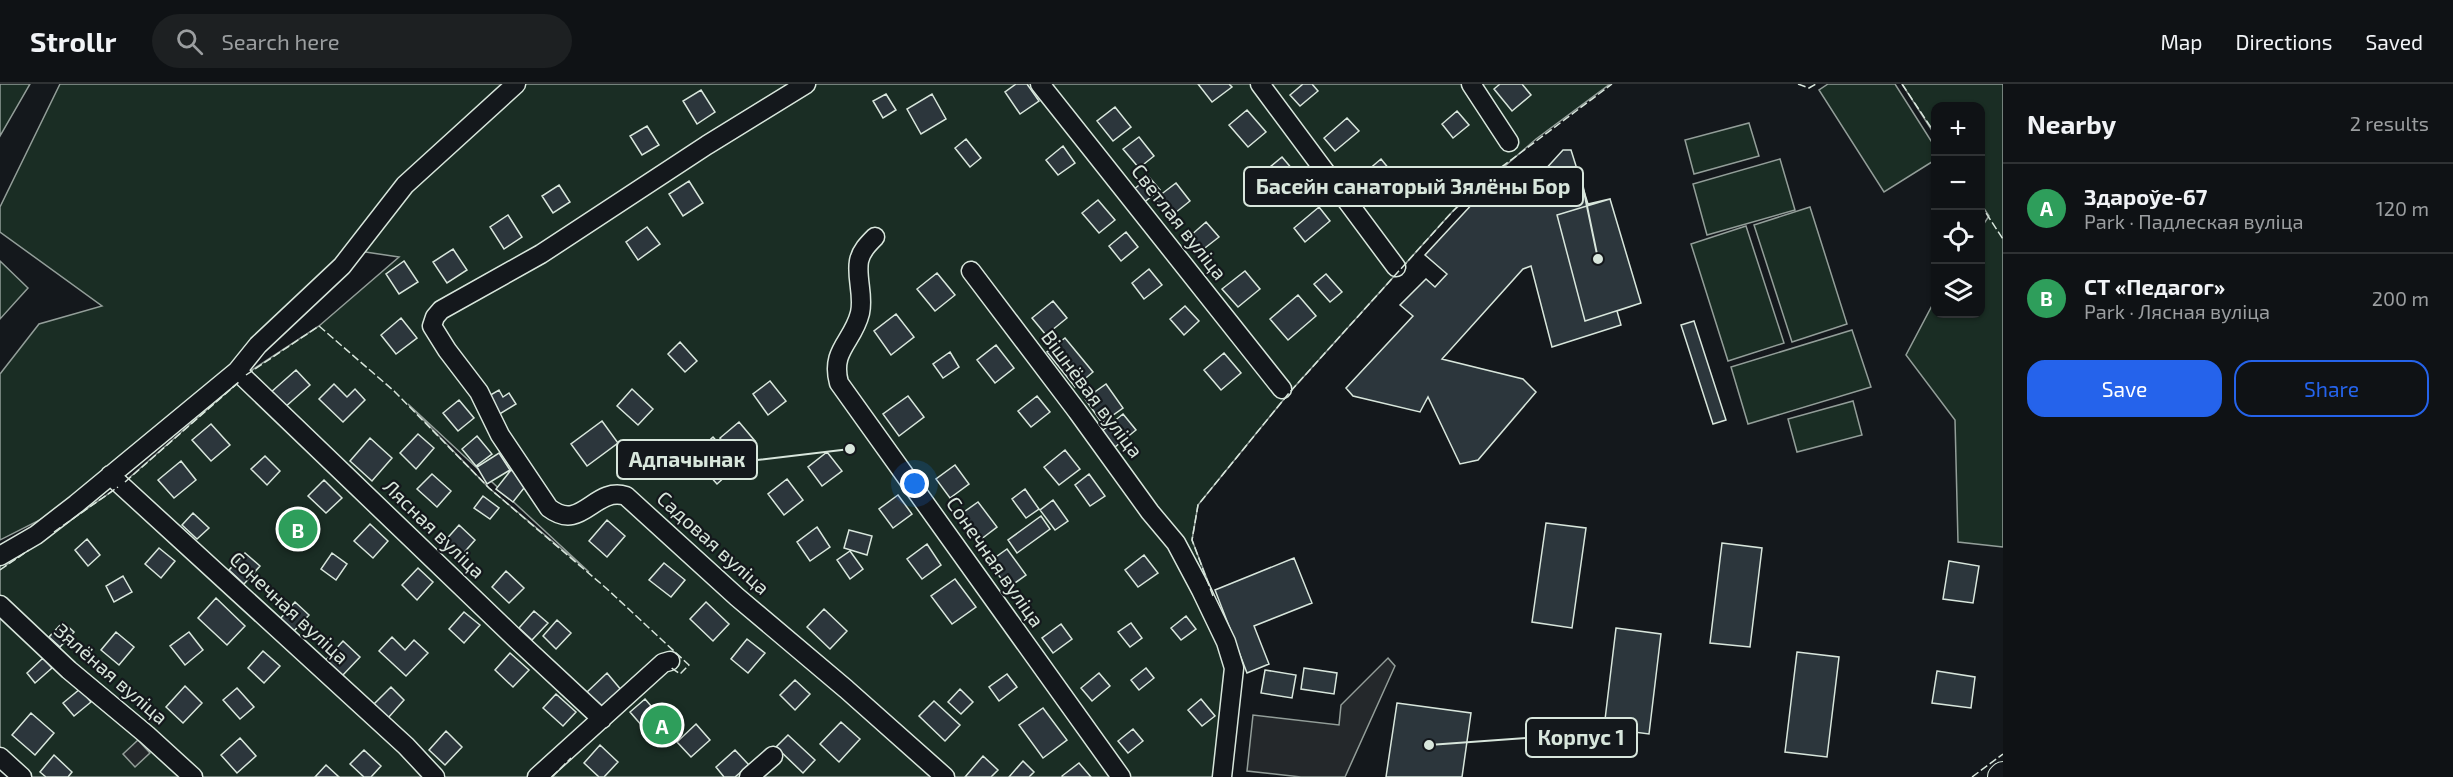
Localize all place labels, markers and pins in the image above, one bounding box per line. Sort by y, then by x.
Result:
callout: Басейн санаторый Зялёны Бор [1244,167,1583,206]
callout: Адпачынак [617,440,757,479]
pin: B [278,506,318,552]
pin: A [642,702,682,748]
callout: Корпус 1 [1526,718,1637,757]

